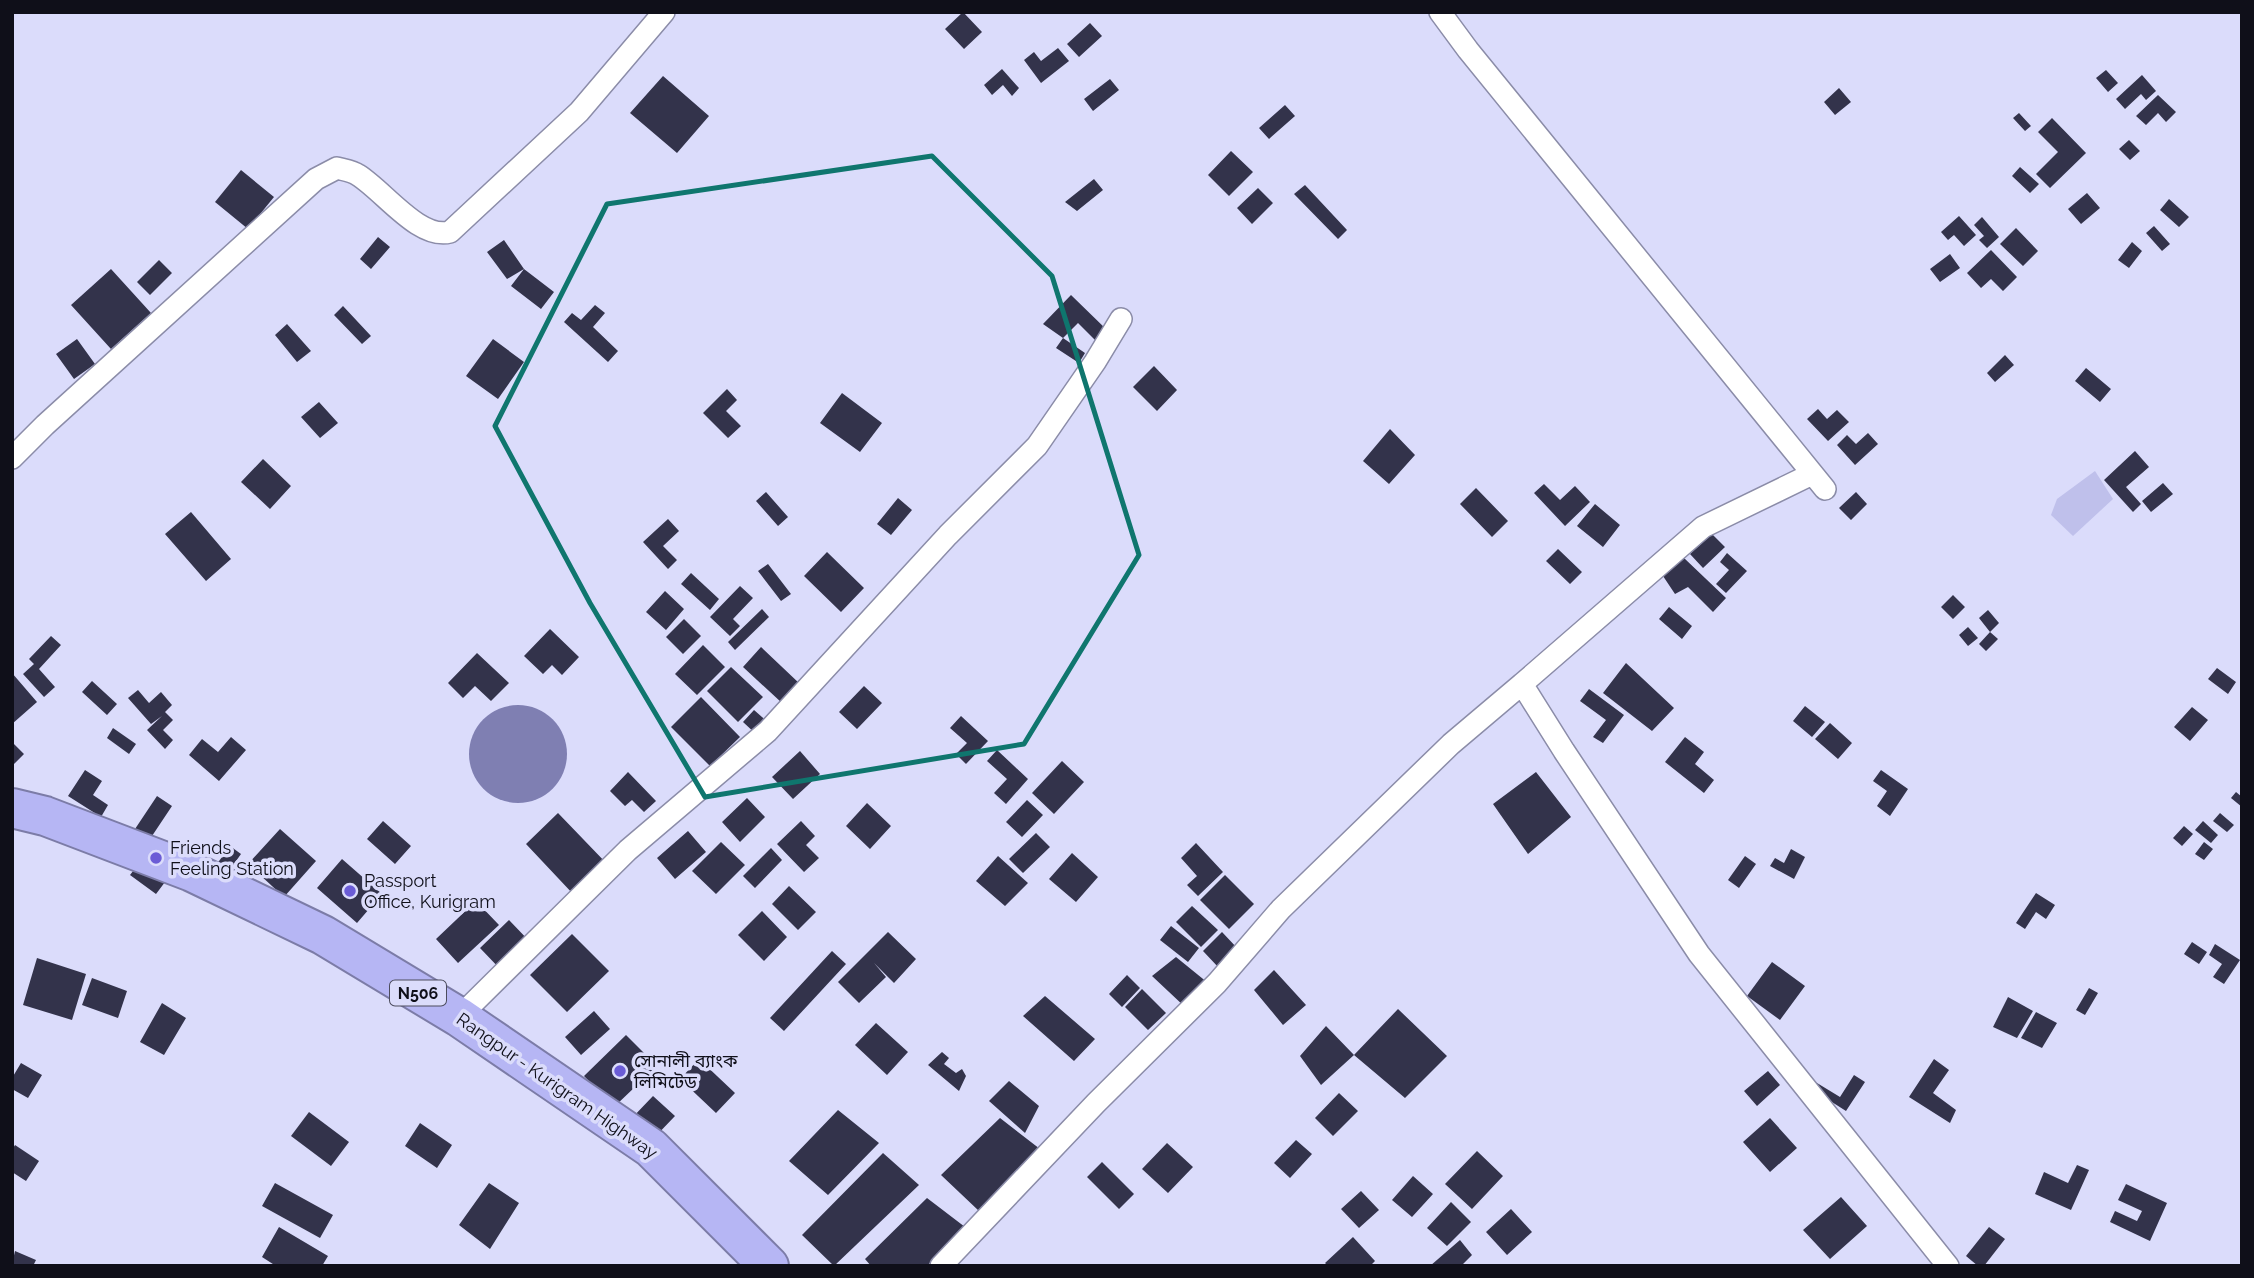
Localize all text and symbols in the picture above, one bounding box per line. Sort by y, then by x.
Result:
place label: Friends Feeling Station [170,837,294,879]
marker: Friends Feeling Station [148,850,164,866]
place label: Passport Office, Kurigram [364,870,496,912]
marker: Passport Office, Kurigram [342,883,358,899]
road number: N506 [390,981,446,1006]
street label: Rangpur - Kurigram Highway [453,1008,662,1163]
place label: সোনালী ব্যাংক লিমিটেড [633,1050,738,1092]
marker: সোনালী ব্যাংক লিমিটেড [612,1063,628,1079]

